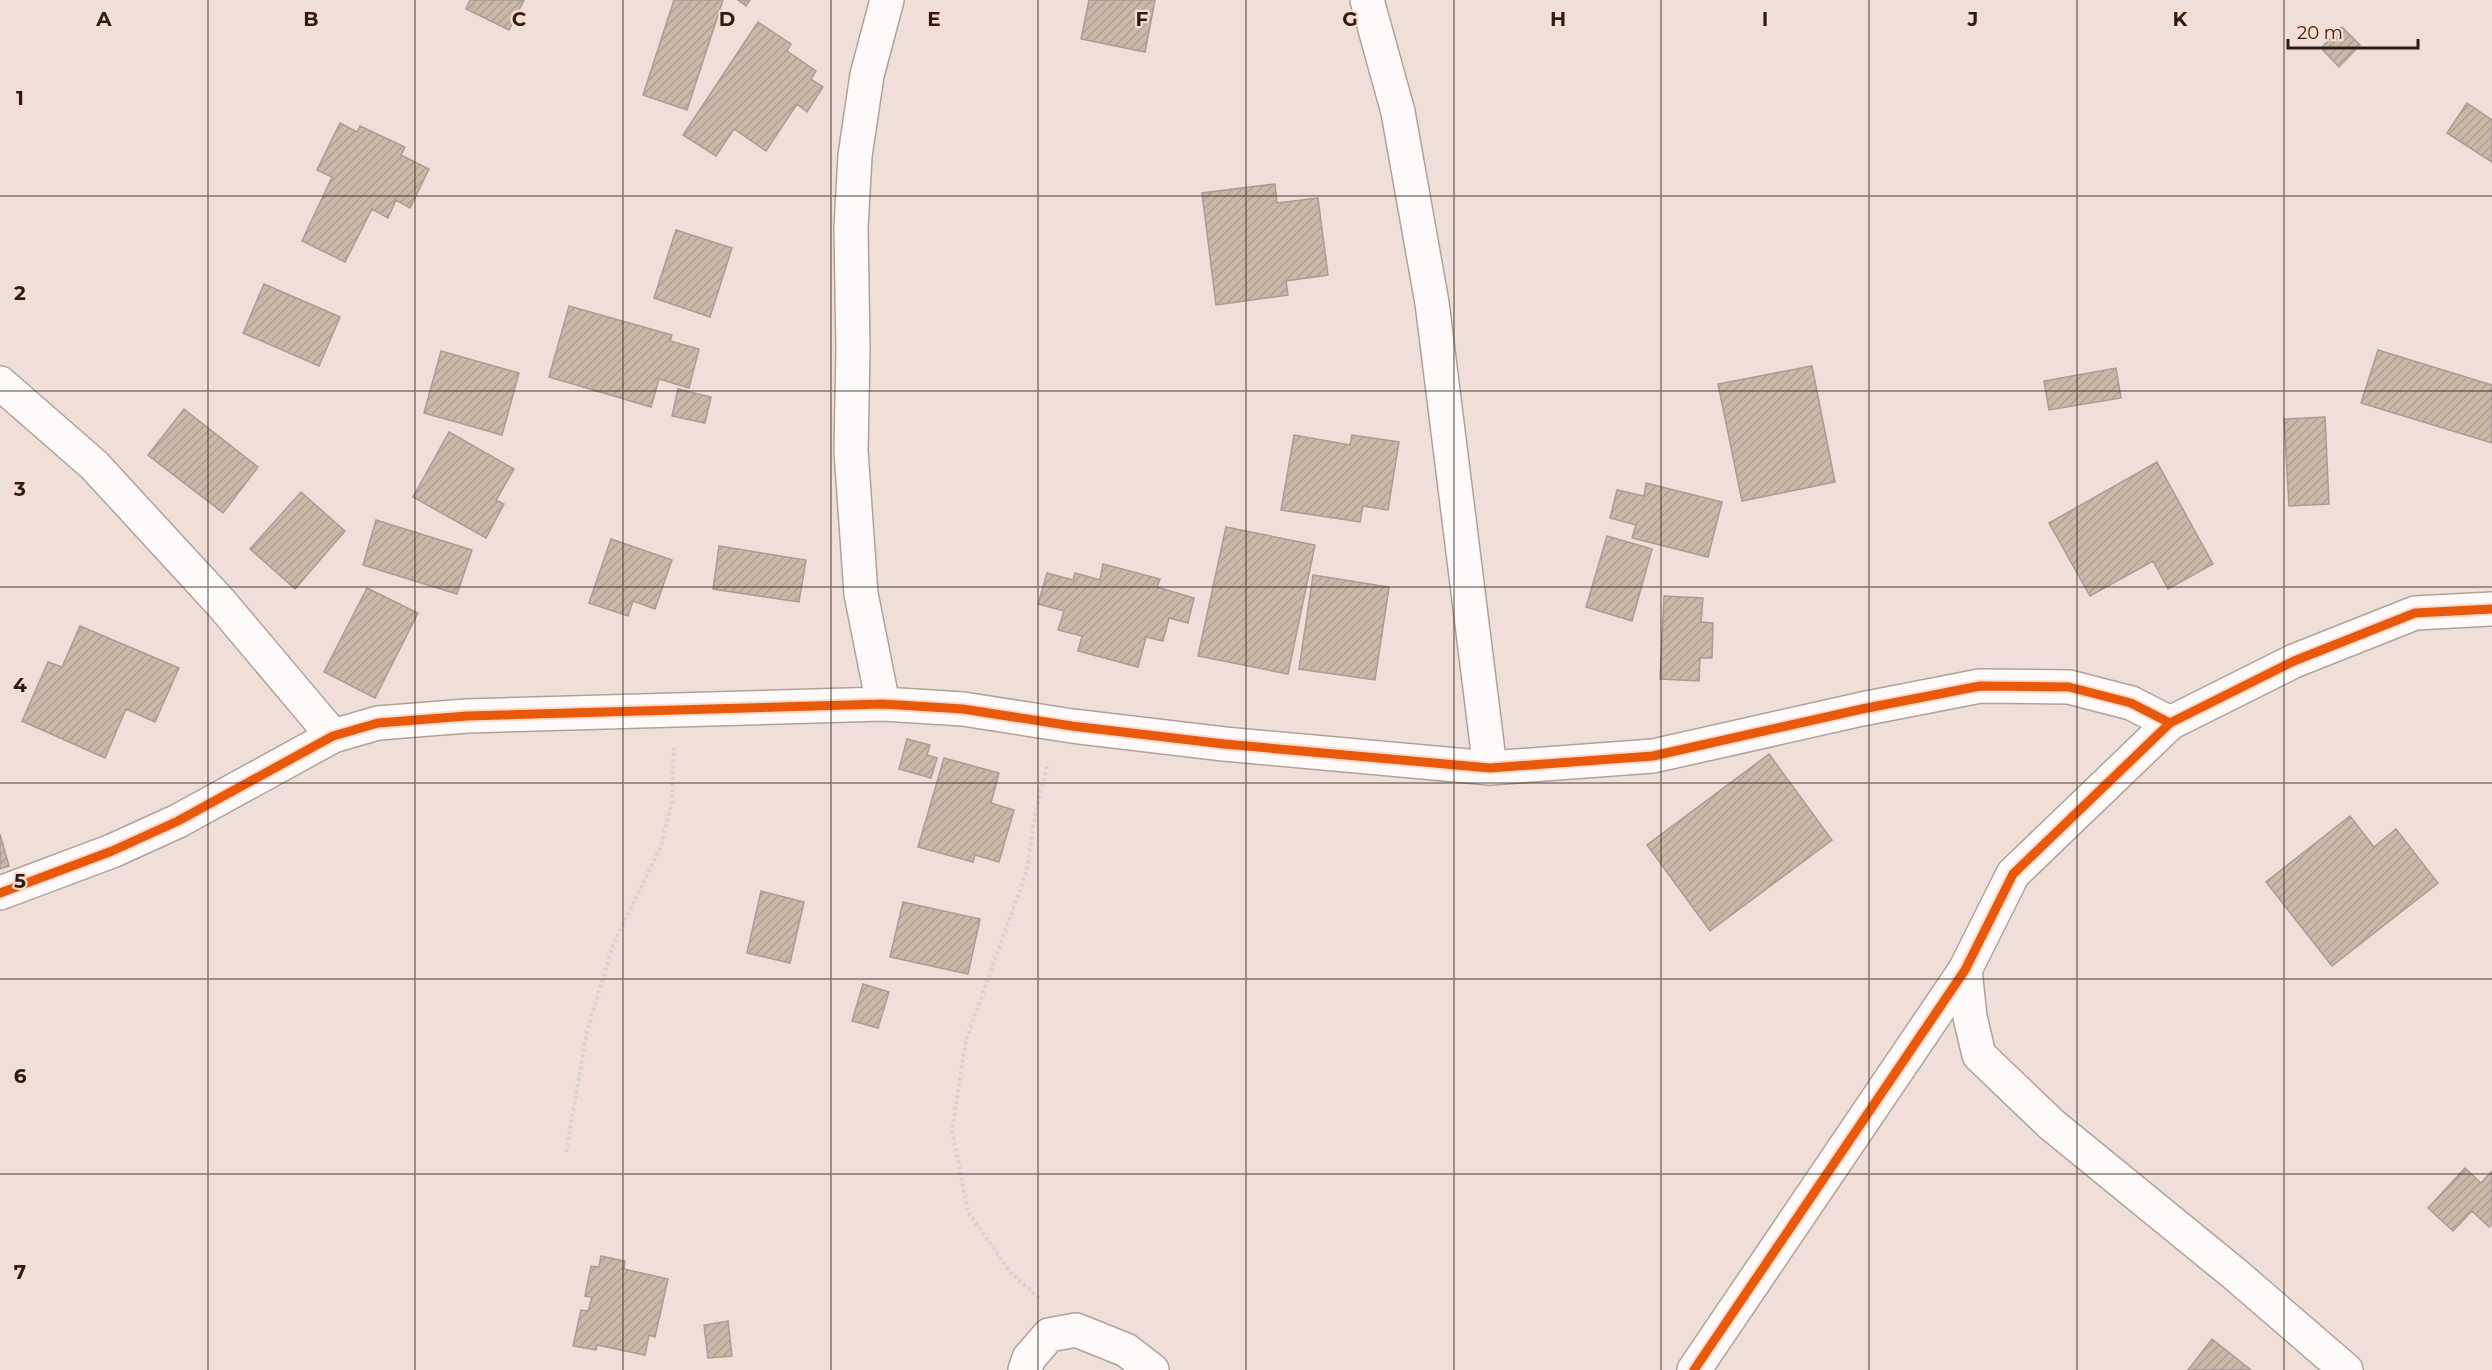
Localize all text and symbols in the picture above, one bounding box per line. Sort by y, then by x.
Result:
text: A [95,7,112,31]
text: B [303,7,319,31]
text: C [512,7,527,31]
text: D [719,7,735,31]
text: E [927,7,941,31]
text: F [1136,7,1149,31]
text: G [1342,7,1358,31]
text: H [1550,7,1566,31]
text: I [1762,7,1768,31]
text: J [1967,7,1978,31]
text: K [2173,7,2189,31]
scale bar [2288,12,2418,50]
text: 20 m [2297,22,2343,44]
text: 1 [16,86,24,110]
text: 2 [14,281,26,305]
text: 3 [13,477,26,501]
text: 4 [13,673,27,697]
text: 5 [14,869,26,893]
text: 6 [14,1064,27,1088]
text: 7 [14,1260,26,1284]

